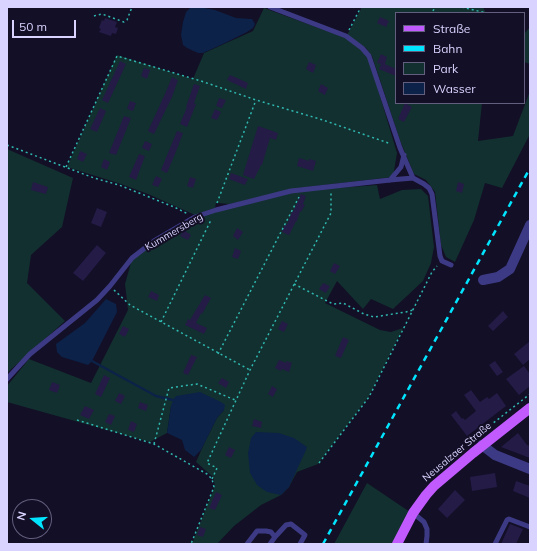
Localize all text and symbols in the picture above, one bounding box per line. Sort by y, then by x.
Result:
scale bar [14,12,78,38]
legend [395,12,525,104]
text: 50 m [19,19,47,34]
text: Straße [433,21,470,36]
text: Bahn [433,41,462,56]
text: Park [433,61,458,76]
text: Wasser [433,81,476,96]
street label: Kummersberg [143,211,205,253]
street label: Neusalzaer Straße [420,420,494,484]
north arrow [12,499,52,539]
text: N [14,510,29,522]

